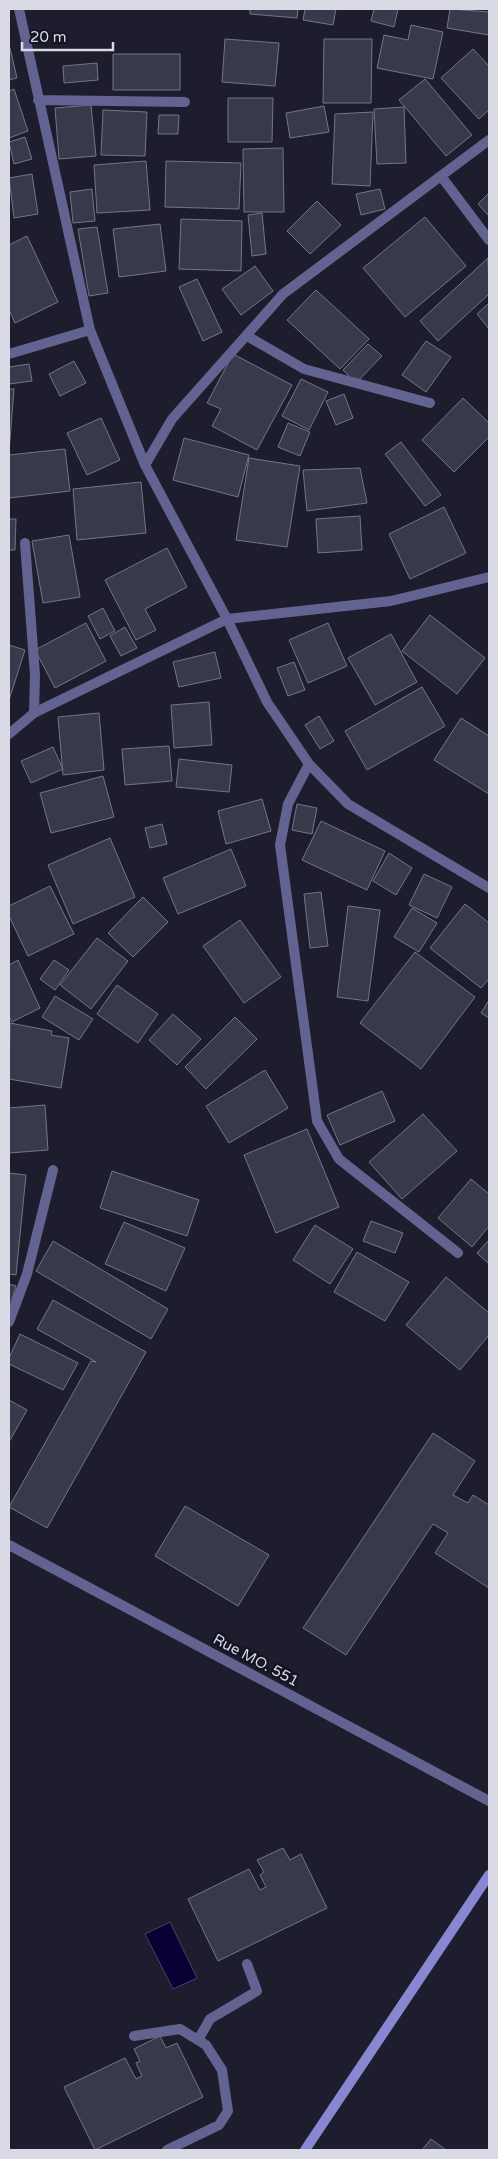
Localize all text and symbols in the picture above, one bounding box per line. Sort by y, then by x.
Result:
scale bar [22,20,114,52]
text: 20 m [30,28,67,46]
street label: Rue MO. 551 [210,1630,302,1690]

